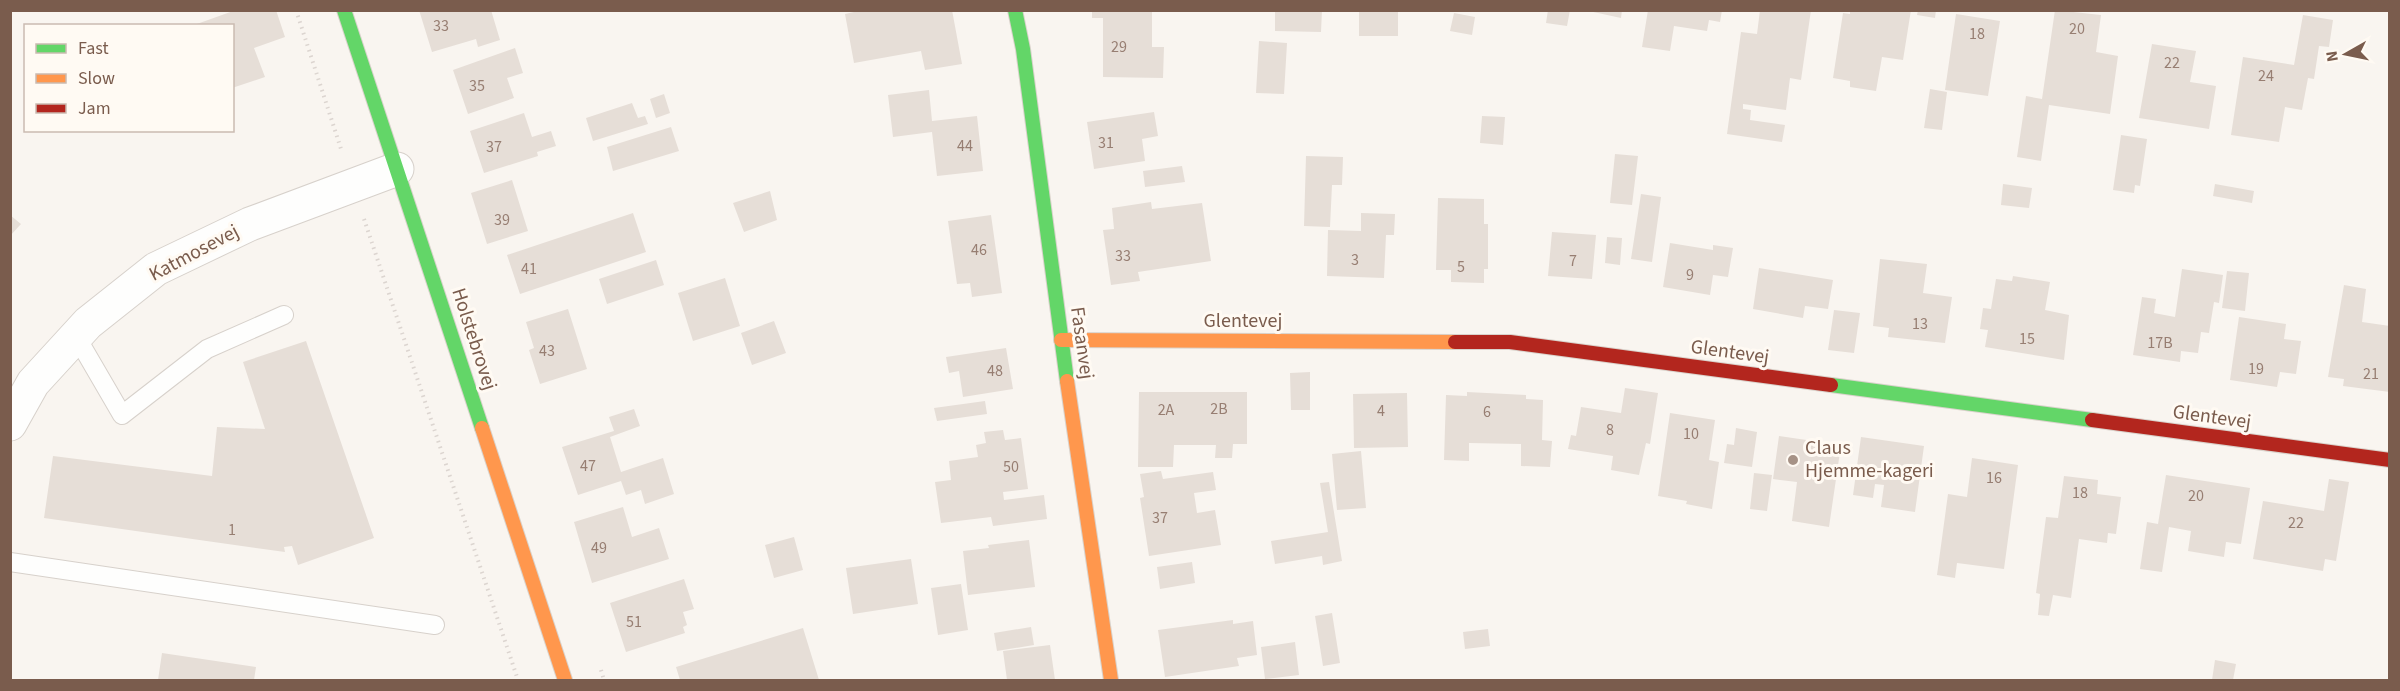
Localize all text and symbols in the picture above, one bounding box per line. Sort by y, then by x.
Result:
house number: 33 [433,15,449,37]
house number: 20 [2069,18,2085,40]
house number: 18 [1969,23,1985,45]
legend [24,24,234,132]
north arrow [2316,24,2376,84]
text: Fast [78,36,109,61]
house number: 29 [1111,36,1127,58]
text: N [2320,49,2344,63]
house number: 22 [2164,52,2180,74]
house number: 24 [2258,65,2274,87]
text: Slow [78,66,115,91]
house number: 35 [469,75,485,97]
text: Jam [78,96,111,121]
house number: 31 [1098,132,1114,154]
house number: 44 [957,135,973,157]
house number: 37 [486,136,502,158]
house number: 39 [494,209,510,231]
street label: Katmosevej [144,218,244,288]
house number: 46 [971,239,987,261]
house number: 33 [1115,245,1131,267]
house number: 3 [1351,249,1359,271]
house number: 7 [1569,250,1577,272]
house number: 5 [1457,256,1465,278]
house number: 41 [521,258,537,280]
house number: 9 [1686,264,1694,286]
street label: Holstebrovej [444,284,504,394]
street label: Fasanvej [1063,305,1101,381]
street label: Glentevej [1204,307,1282,335]
house number: 13 [1912,313,1928,335]
house number: 15 [2019,328,2035,350]
house number: 17B [2147,332,2173,354]
street label: Glentevej [1689,333,1771,371]
house number: 43 [539,340,555,362]
house number: 19 [2248,358,2264,380]
house number: 48 [987,360,1003,382]
house number: 21 [2363,363,2379,385]
house number: 2B [1210,398,1228,420]
street label: Glentevej [2171,398,2253,436]
house number: 2A [1158,399,1175,421]
house number: 4 [1377,400,1385,422]
house number: 6 [1483,401,1491,423]
house number: 8 [1606,419,1614,441]
house number: 10 [1683,423,1699,445]
place label: Claus Hjemme-kageri [1805,434,1934,485]
marker: Claus Hjemme-kageri [1786,453,1800,467]
house number: 47 [580,455,596,477]
house number: 50 [1003,456,1019,478]
house number: 16 [1986,467,2002,489]
house number: 18 [2072,482,2088,504]
house number: 20 [2188,485,2204,507]
house number: 37 [1152,507,1168,529]
house number: 22 [2288,512,2304,534]
house number: 1 [228,519,236,541]
house number: 49 [591,537,607,559]
house number: 51 [626,611,642,633]

